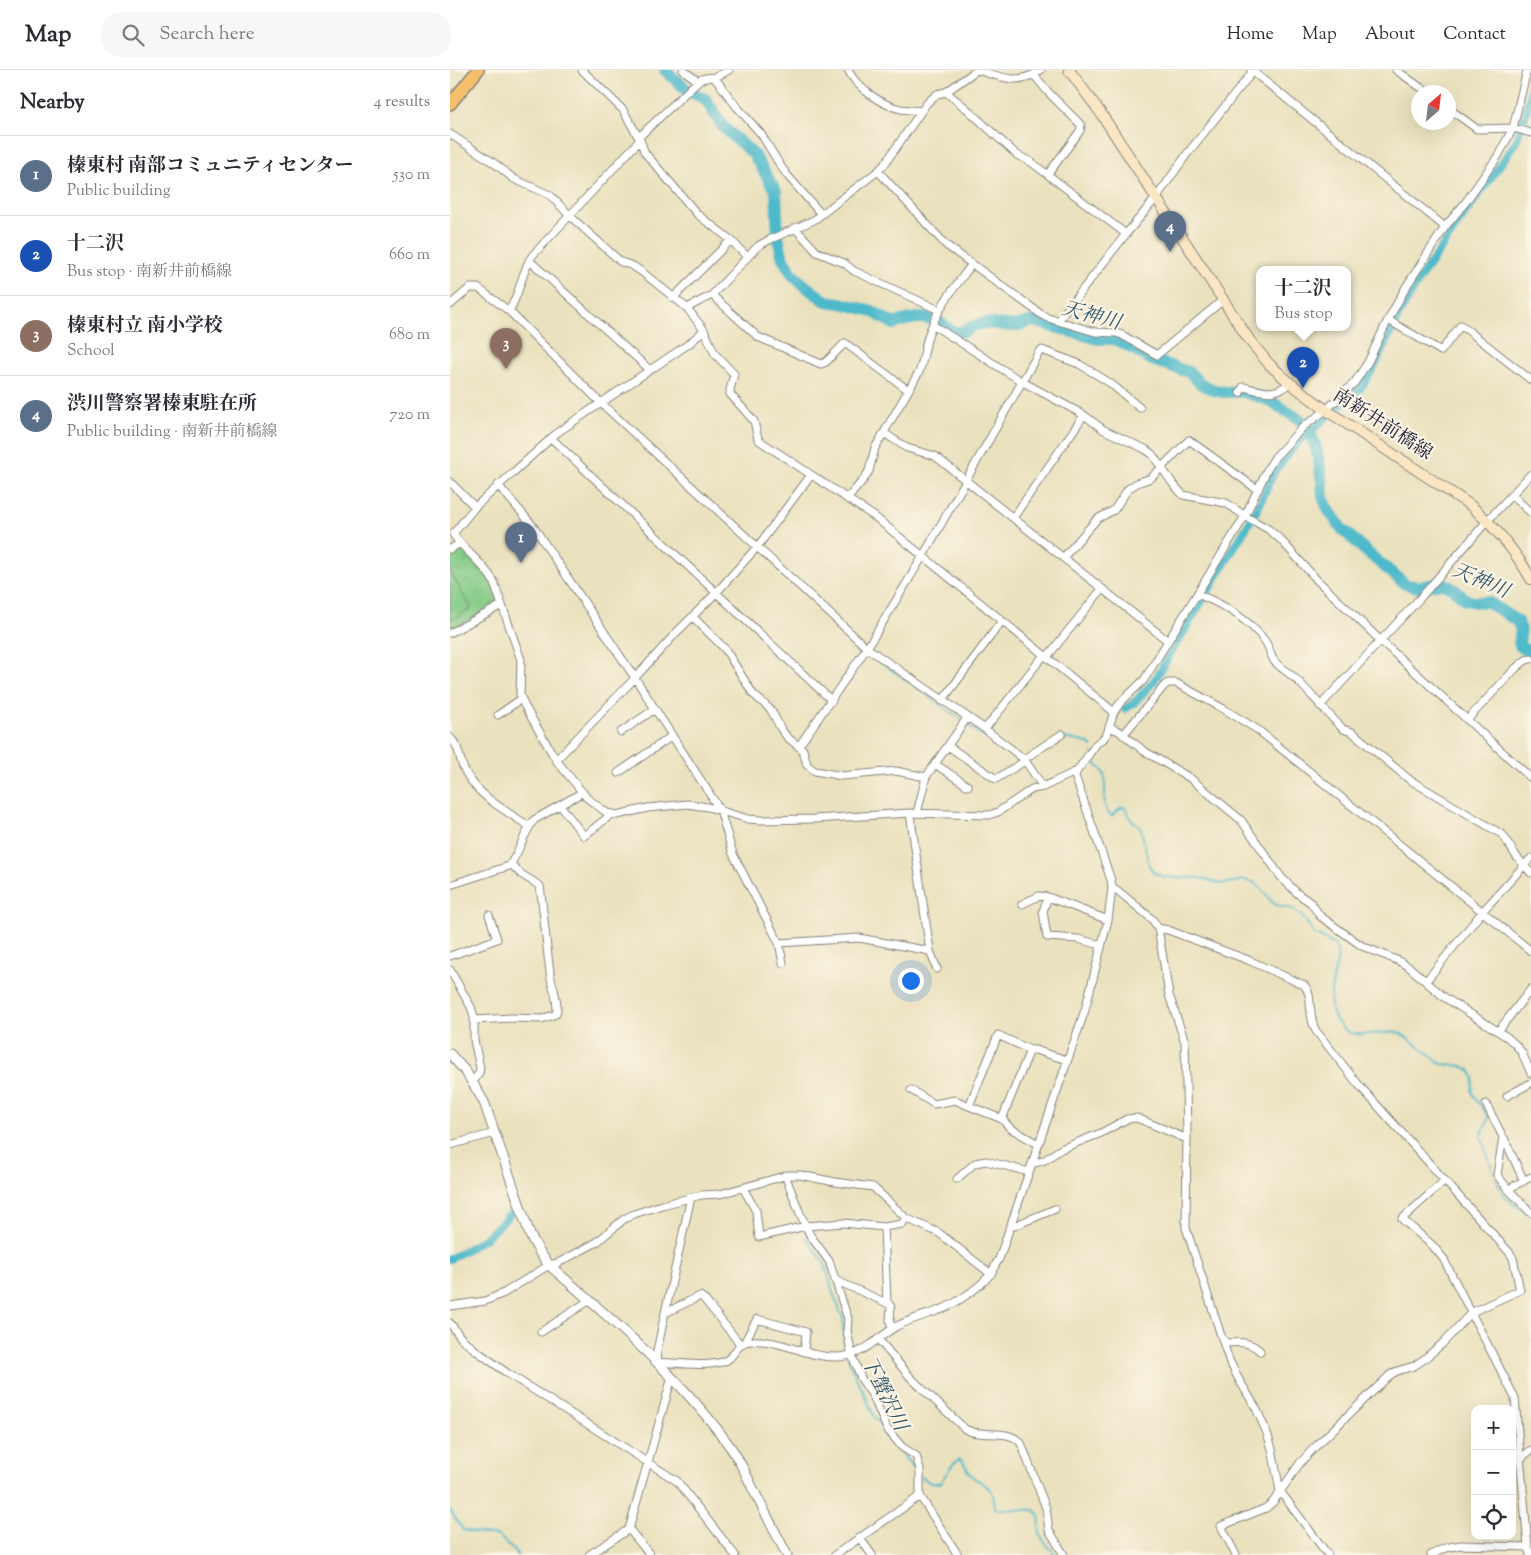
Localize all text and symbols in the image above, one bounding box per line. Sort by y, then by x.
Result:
search box [101,12,451,57]
text: Map [25,18,71,52]
icon: search [119,21,147,49]
text: Search here [159,21,255,48]
text: Home [1227,22,1274,48]
text: Map [1302,22,1337,48]
text: About [1365,22,1415,48]
text: Contact [1443,22,1506,48]
north arrow [1411,85,1456,130]
text: Nearby [20,88,85,118]
text: 4 results [374,91,430,114]
text: 榛東村 南部コミュニティセンター [67,153,353,180]
text: 1 [33,164,39,187]
text: 530 m [393,164,430,187]
text: Public building [67,180,171,203]
pin: 4 [1154,211,1186,252]
text: 十二沢 [67,231,124,258]
text: 2 [32,244,40,267]
text: 660 m [389,244,430,267]
text: Bus stop · 南新井前橋線 [67,261,232,284]
popup [1256,266,1351,331]
text: 十二沢 [1274,276,1331,303]
water label: 天神川 [1058,295,1126,339]
text: Bus stop [1274,303,1333,326]
text: 榛東村立 南小学校 [67,313,223,340]
text: 3 [33,324,39,347]
text: 680 m [389,324,430,347]
pin: 3 [490,328,522,369]
text: School [67,340,115,363]
pin: 2 [1287,347,1319,388]
street label: 南新井前橋線 [1327,383,1437,467]
text: 渋川警察署榛東駐在所 [67,391,257,418]
text: 4 [32,404,40,427]
text: 720 m [390,404,430,427]
text: Public building · 南新井前橋線 [67,421,277,444]
pin: 1 [505,522,537,563]
water label: 天神川 [1447,557,1515,608]
your location [898,968,924,994]
water label: 下蟹沢川 [852,1352,914,1438]
map controls [1471,1405,1516,1540]
button: + [1471,1405,1516,1450]
button: − [1471,1450,1516,1495]
button: locate [1471,1495,1516,1540]

